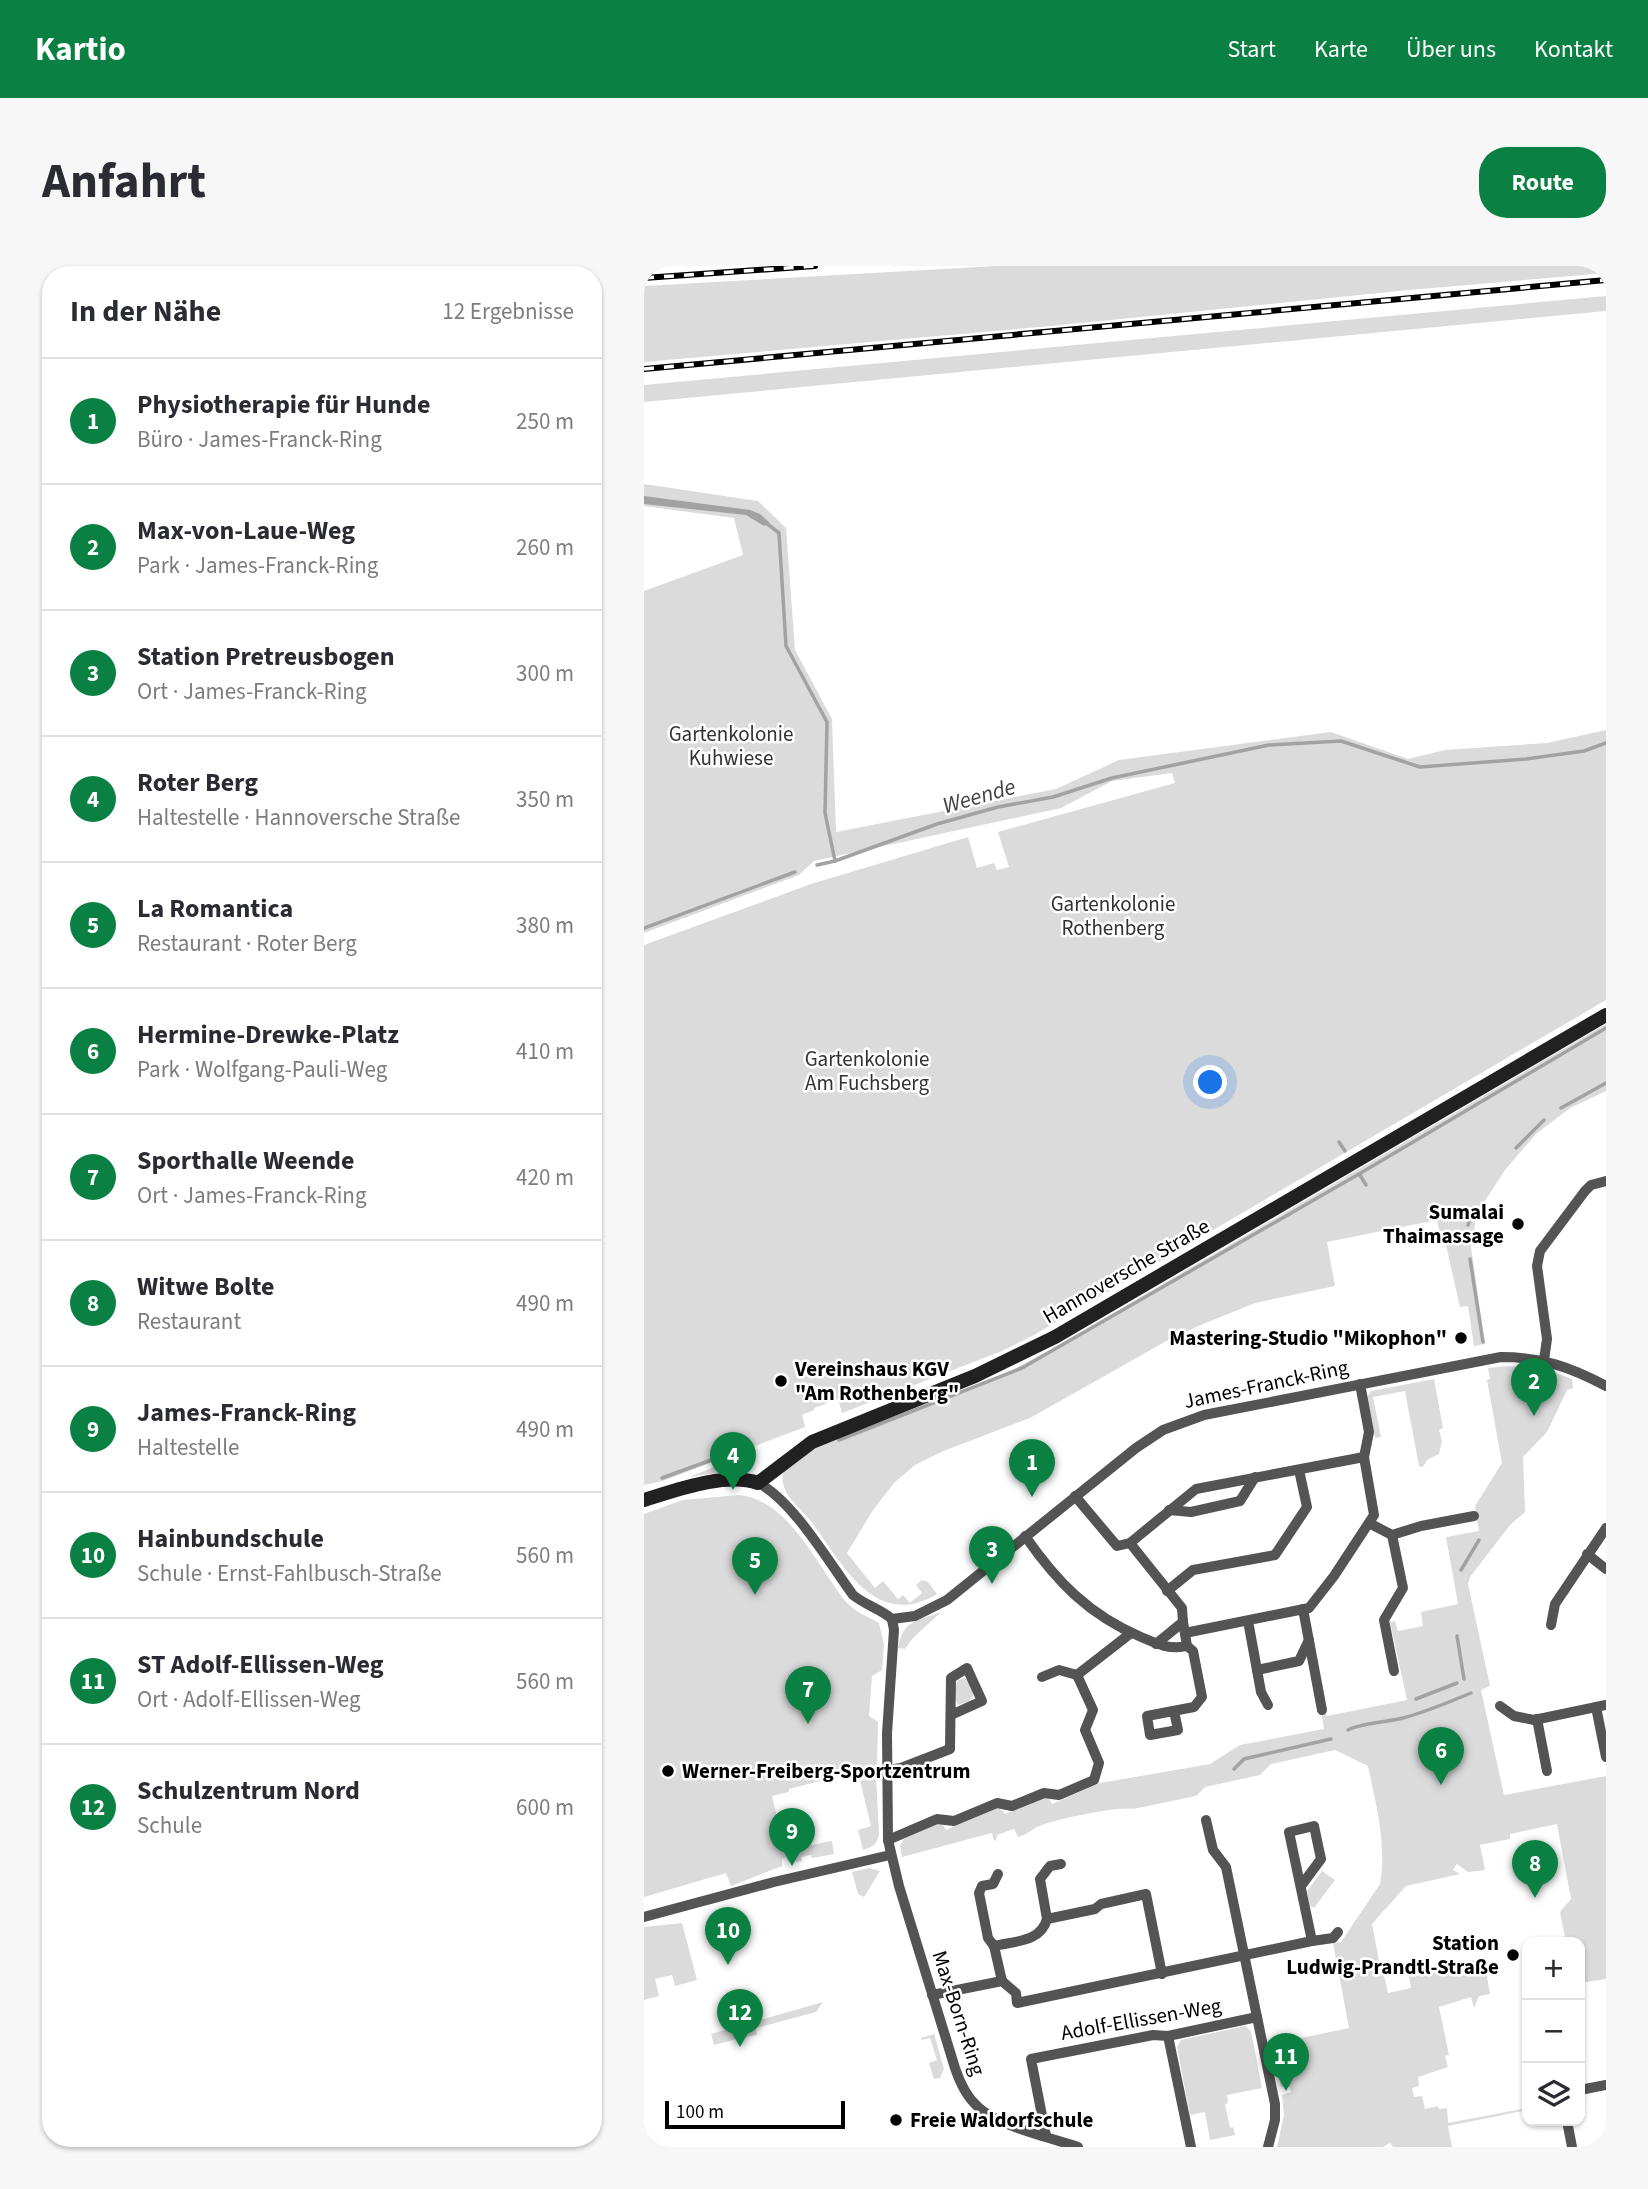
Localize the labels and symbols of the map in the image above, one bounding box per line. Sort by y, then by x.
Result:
park label: Gartenkolonie Kuhwiese [669,719,793,773]
water label: Weende [939,770,1019,822]
park label: Gartenkolonie Rothenberg [1051,889,1175,943]
park label: Gartenkolonie Am Fuchsberg [805,1044,929,1098]
your location [1193,1065,1227,1099]
place label: Sumalai Thaimassage [1383,1197,1504,1251]
street label: Hannoversche Straße [1037,1211,1215,1331]
marker: Sumalai Thaimassage [1510,1216,1526,1232]
place label: Mastering-Studio "Mikophon" [1169,1323,1447,1353]
marker: Mastering-Studio "Mikophon" [1453,1330,1469,1346]
street label: James-Franck-Ring [1181,1352,1351,1416]
place label: Vereinshaus KGV "Am Rothenberg" [794,1354,959,1408]
pin: 2 [1511,1358,1557,1416]
marker: Vereinshaus KGV "Am Rothenberg" [773,1373,789,1389]
pin: 4 [710,1432,756,1490]
pin: 1 [1009,1439,1055,1497]
pin: 3 [969,1526,1015,1584]
pin: 5 [732,1537,778,1595]
pin: 7 [785,1666,831,1724]
pin: 6 [1418,1727,1464,1785]
place label: Werner-Freiberg-Sportzentrum [682,1756,970,1786]
marker: Werner-Freiberg-Sportzentrum [660,1763,676,1779]
pin: 9 [769,1808,815,1866]
pin: 8 [1512,1840,1558,1898]
pin: 10 [705,1907,751,1965]
place label: Station Ludwig-Prandtl-Straße [1286,1928,1499,1982]
street label: Max-Born-Ring [925,1947,993,2080]
marker: Station Ludwig-Prandtl-Straße [1505,1947,1521,1963]
pin: 12 [717,1989,763,2047]
street label: Adolf-Ellissen-Weg [1059,1990,1224,2048]
pin: 11 [1263,2033,1309,2091]
scale bar [665,2098,845,2130]
place label: Freie Waldorfschule [910,2105,1093,2135]
marker: Freie Waldorfschule [888,2112,904,2128]

